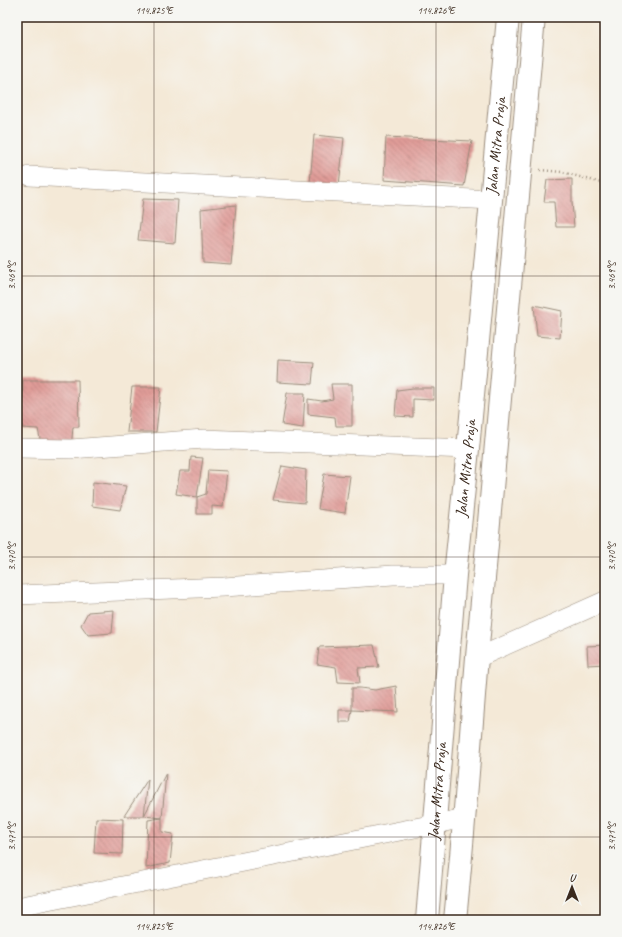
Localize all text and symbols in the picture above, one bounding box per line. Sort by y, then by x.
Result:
text: 114.825°E [135,4,174,17]
text: 114.826°E [417,4,456,17]
street label: Jalan Mitra Praja [481,95,511,197]
text: 3.469°S [5,260,18,290]
text: 3.469°S [605,260,618,290]
street label: Jalan Mitra Praja [451,418,481,519]
text: 3.470°S [5,541,18,571]
text: 3.470°S [605,541,618,571]
street label: Jalan Mitra Praja [423,740,451,842]
text: 3.471°S [5,821,18,851]
text: 3.471°S [605,821,618,851]
north arrow [552,867,592,907]
text: U [569,870,577,884]
text: 114.825°E [135,920,174,933]
text: 114.826°E [417,920,456,933]

